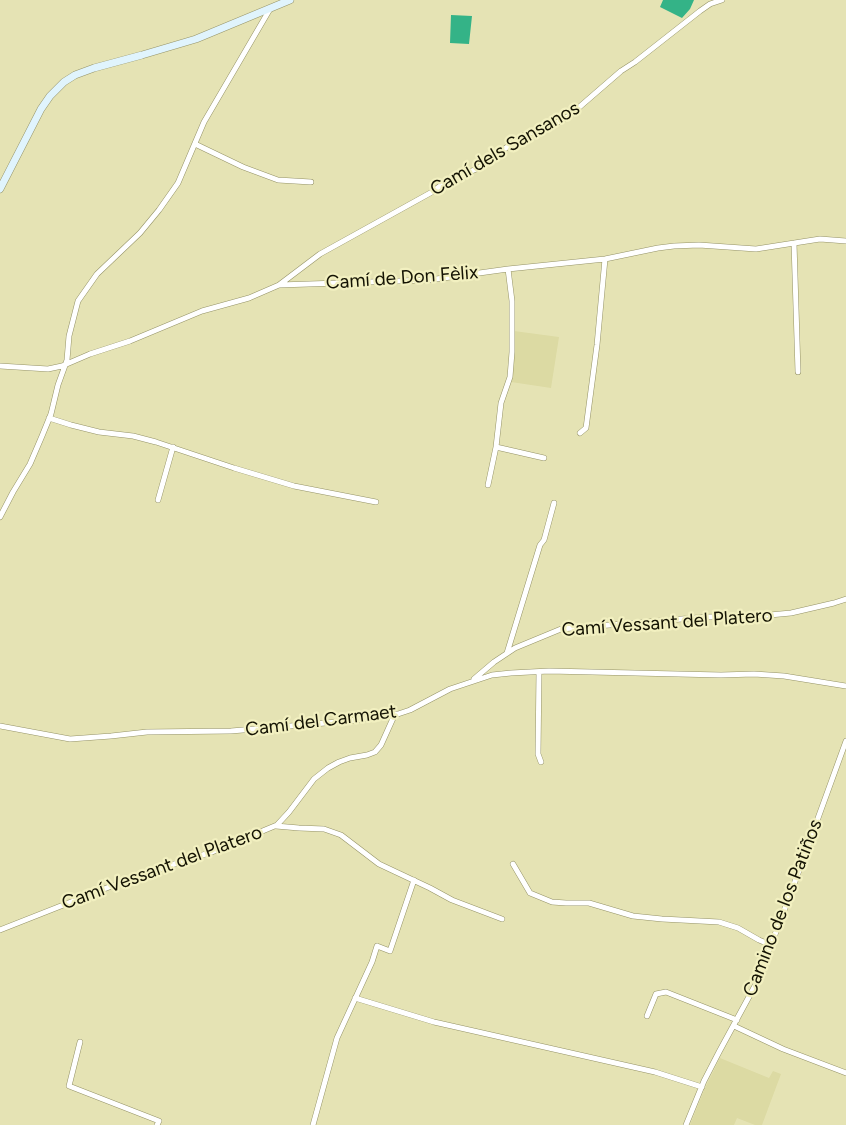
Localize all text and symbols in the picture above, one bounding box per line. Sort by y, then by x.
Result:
street label: Camí dels Sansanos [426,97,584,201]
street label: Camí de Don Fèlix [325,261,479,295]
street label: Camí Vessant del Platero [561,604,773,642]
street label: Camí del Carmaet [244,700,398,742]
street label: Camino de los Patiños [739,816,827,1000]
street label: Camí Vessant del Platero [59,821,265,915]

